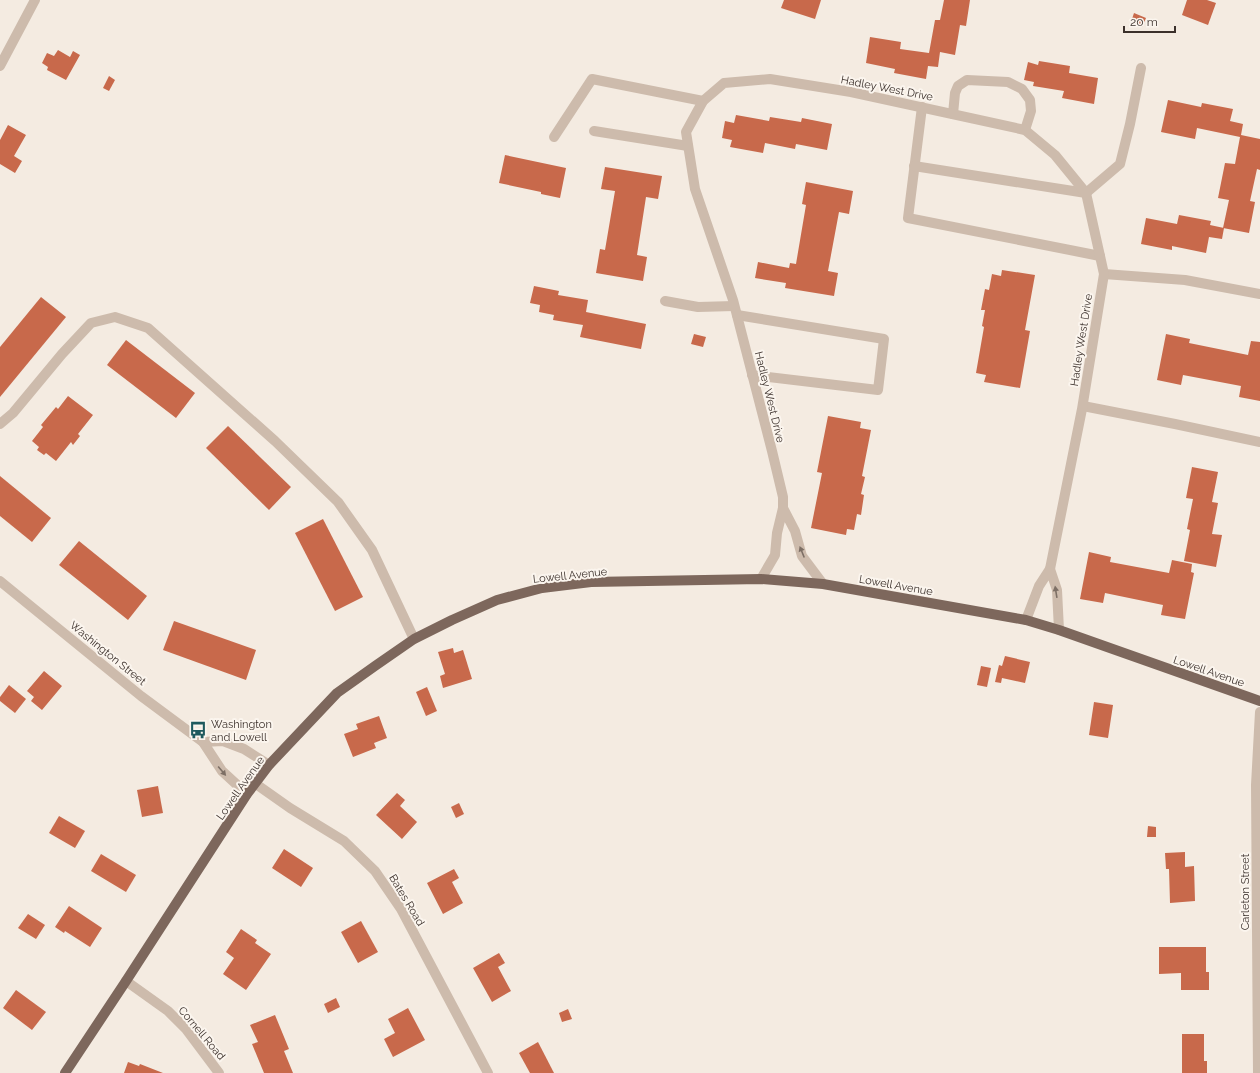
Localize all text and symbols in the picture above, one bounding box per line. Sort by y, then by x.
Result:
scale bar [1124,8,1175,34]
text: 20 m [1130,15,1158,29]
street label: Hadley West Drive [840,73,935,104]
street label: Hadley West Drive [1068,292,1095,387]
street label: Hadley West Drive [752,350,787,445]
one-way arrow [798,546,805,558]
street label: Lowell Avenue [532,565,608,586]
street label: Lowell Avenue [858,573,934,598]
one-way arrow [1053,585,1059,598]
street label: Washington Street [67,619,149,688]
street label: Lowell Avenue [1171,653,1247,690]
place label: Washington and Lowell [211,718,272,744]
bus stop icon: Washington and Lowell [188,720,208,740]
street label: Lowell Avenue [214,754,267,823]
one-way arrow [218,765,227,776]
street label: Carleton Street [1239,853,1252,930]
street label: Bates Road [386,872,427,929]
street label: Cornell Road [176,1004,228,1063]

